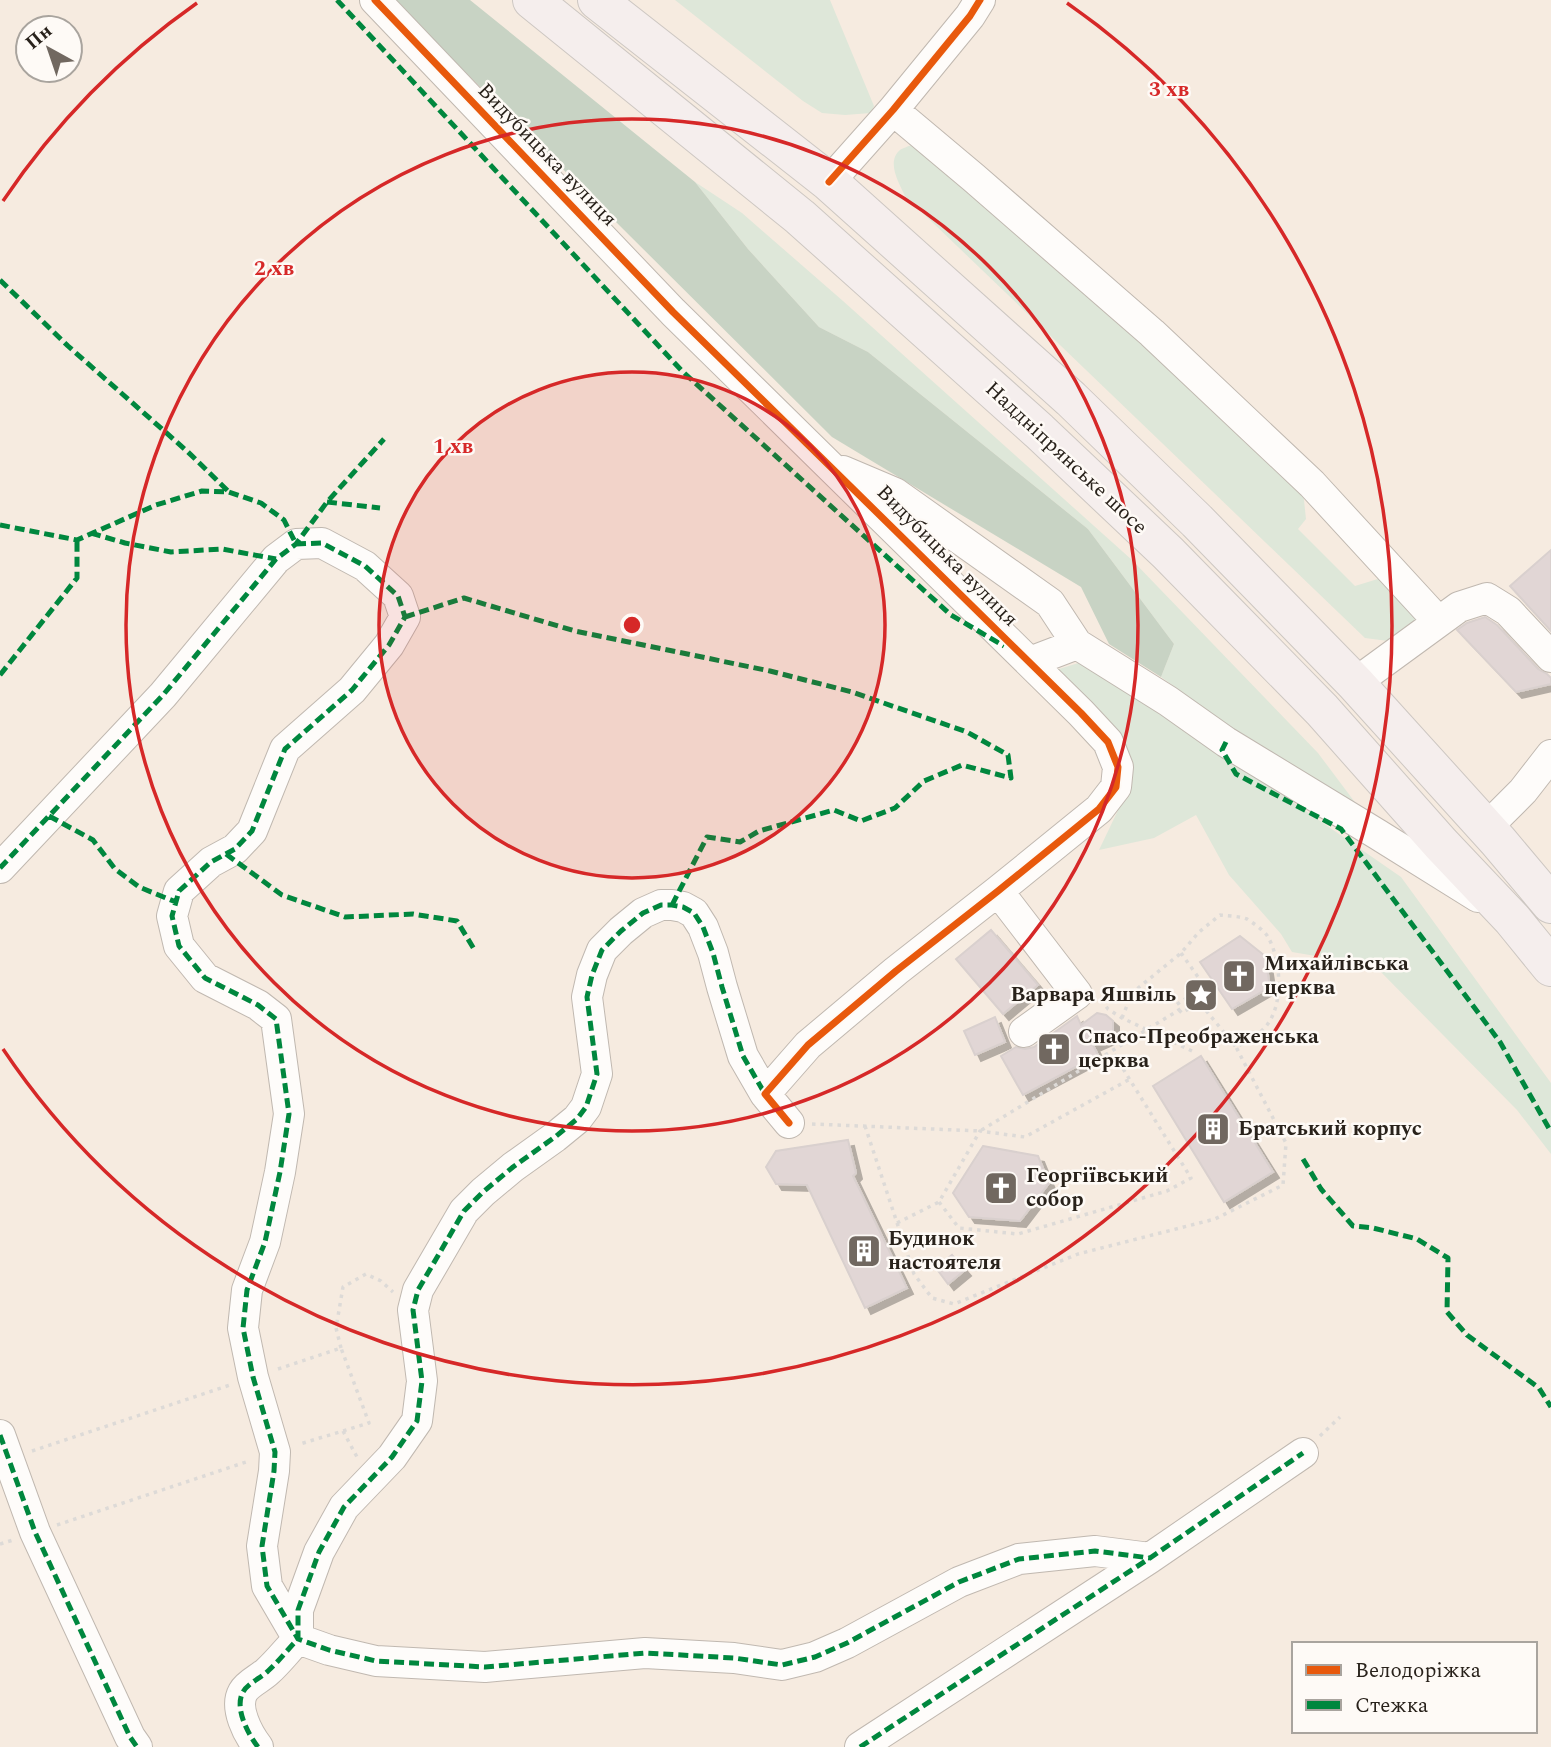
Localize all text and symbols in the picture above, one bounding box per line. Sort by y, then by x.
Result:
north arrow [14,14,84,84]
text: Пн [19,17,59,57]
text: 3 хв [1149,74,1190,106]
street label: Видубицька вулиця [470,76,624,234]
text: 2 хв [254,253,295,285]
street label: Наддніпрянське шосе [977,374,1155,542]
text: 1 хв [433,431,474,463]
street label: Видубицька вулиця [869,478,1025,634]
centre of rings [620,613,644,637]
place label: Михайлівська церква [1264,948,1409,1004]
church icon: Михайлівська церква [1220,957,1258,995]
place icon: Варвара Яшвіль [1182,976,1220,1014]
place label: Варвара Яшвіль [1010,979,1176,1011]
place label: Спасо-Преображенська церква [1078,1021,1319,1077]
church icon: Спасо-Преображенська церква [1035,1030,1073,1068]
building icon: Братський корпус [1194,1110,1232,1148]
place label: Братський корпус [1238,1113,1422,1145]
place label: Георгіївський собор [1026,1160,1168,1216]
church icon: Георгіївський собор [982,1169,1020,1207]
place label: Будинок настоятеля [888,1223,1001,1279]
building icon: Будинок настоятеля [845,1232,883,1270]
legend [1292,1642,1537,1733]
text: Велодоріжка [1355,1655,1482,1687]
text: Стежка [1355,1690,1429,1722]

